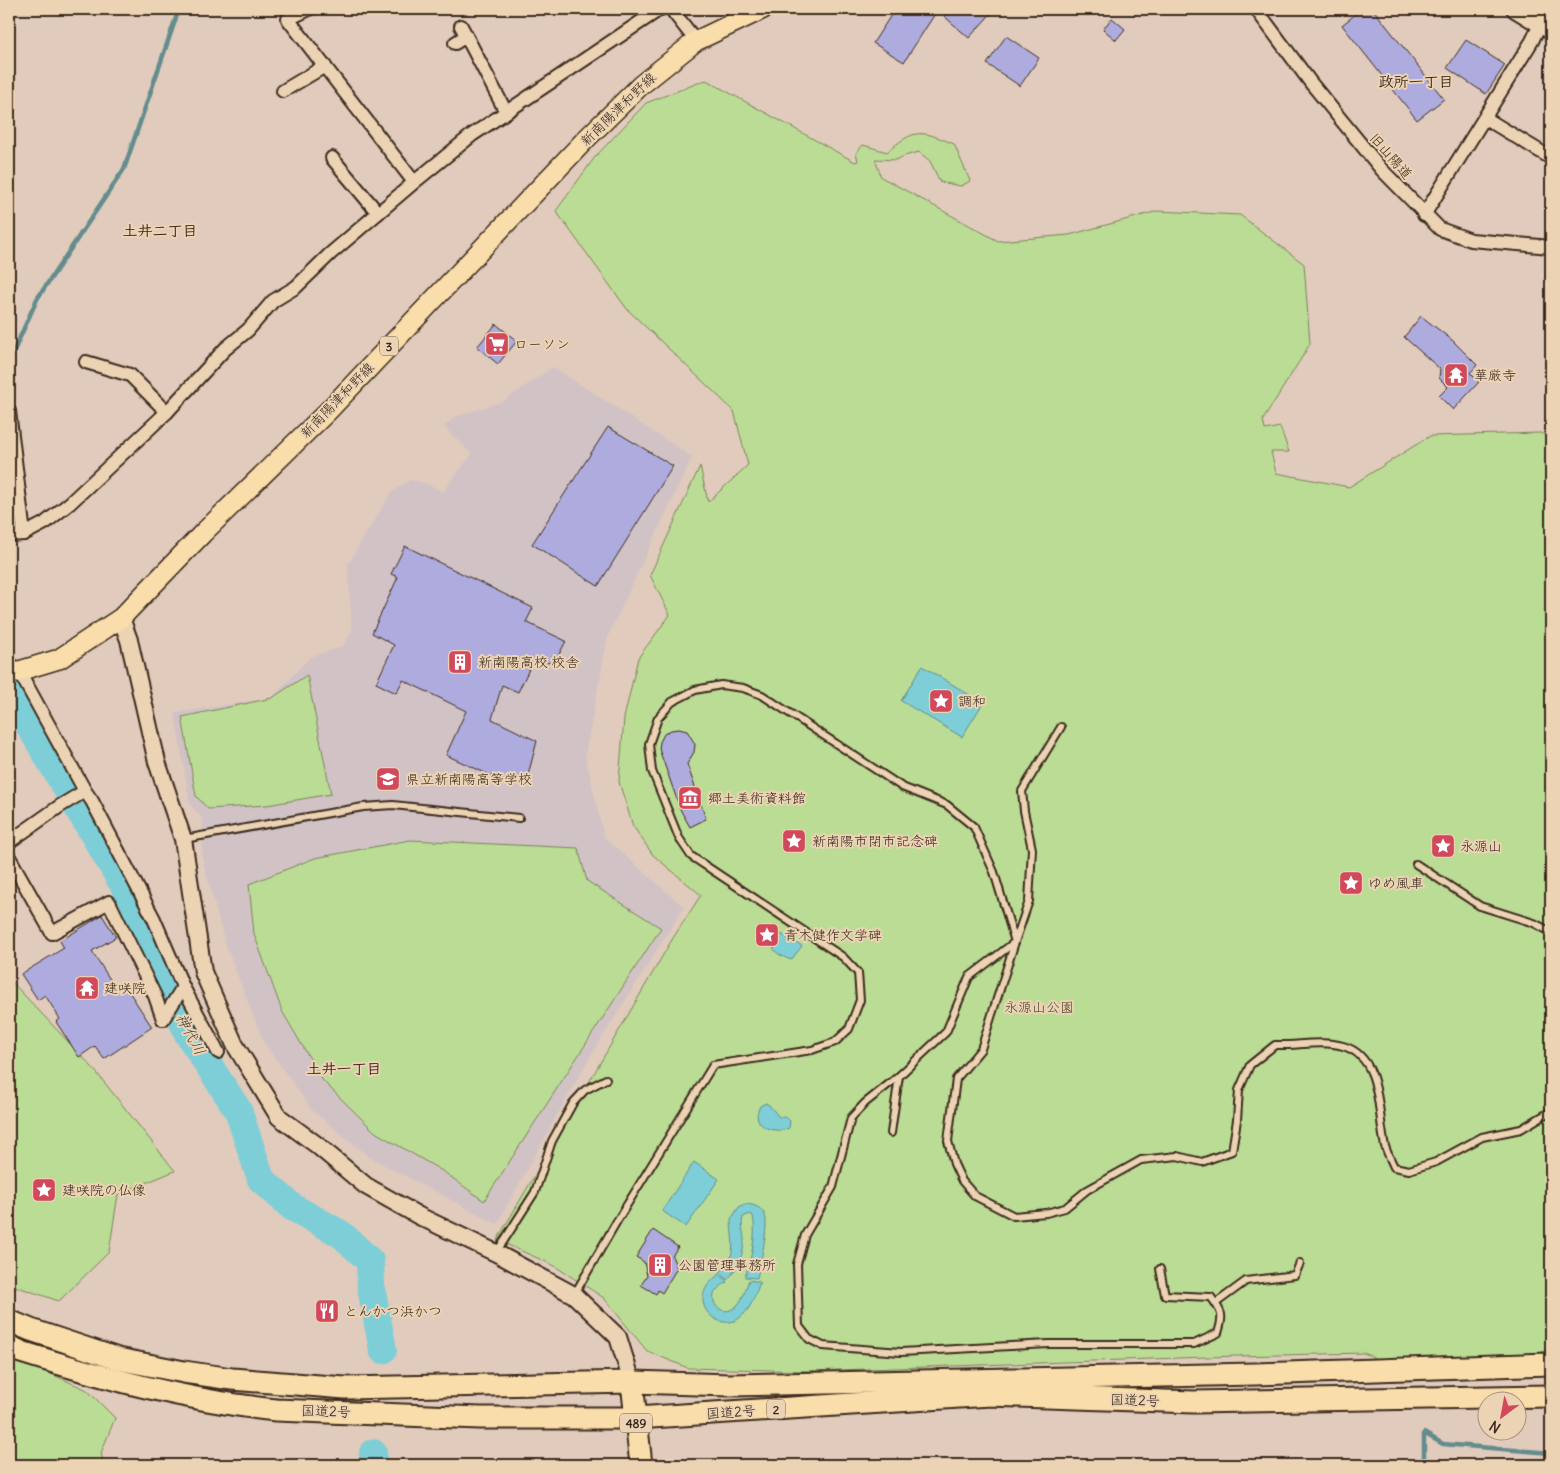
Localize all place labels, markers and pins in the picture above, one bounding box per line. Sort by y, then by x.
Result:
supermarket icon: ローソン [484,331,510,357]
place label: ローソン [514,335,570,353]
temple icon: 華厳寺 [1443,362,1469,388]
place label: 華厳寺 [1474,366,1516,384]
building icon: 新南陽高校 校舎 [447,649,473,675]
place label: 新南陽高校 校舎 [478,653,579,671]
place icon: 調和 [928,688,954,714]
place label: 調和 [958,692,986,710]
school or university icon: 県立新南陽高等学校 [375,766,401,792]
place label: 県立新南陽高等学校 [406,770,532,788]
museum icon: 郷土美術資料館 [677,785,703,811]
place label: 郷土美術資料館 [708,789,806,807]
place icon: 新南陽市閉市記念碑 [781,828,807,854]
place label: 新南陽市閉市記念碑 [812,832,938,850]
place icon: 永源山 [1430,833,1456,859]
place label: 永源山 [1460,837,1502,855]
place icon: ゆめ風車 [1338,870,1364,896]
place label: ゆめ風車 [1368,874,1424,892]
place icon: 青木健作文学碑 [754,922,780,948]
place label: 青木健作文学碑 [784,926,882,944]
temple icon: 建咲院 [74,975,100,1001]
place label: 建咲院 [104,979,146,997]
place icon: 建咲院の仏像 [31,1177,57,1203]
place label: 建咲院の仏像 [62,1181,146,1199]
building icon: 公園管理事務所 [647,1252,673,1278]
place label: 公園管理事務所 [678,1256,776,1274]
restaurant icon: とんかつ浜かつ [314,1298,340,1324]
place label: とんかつ浜かつ [344,1302,442,1320]

